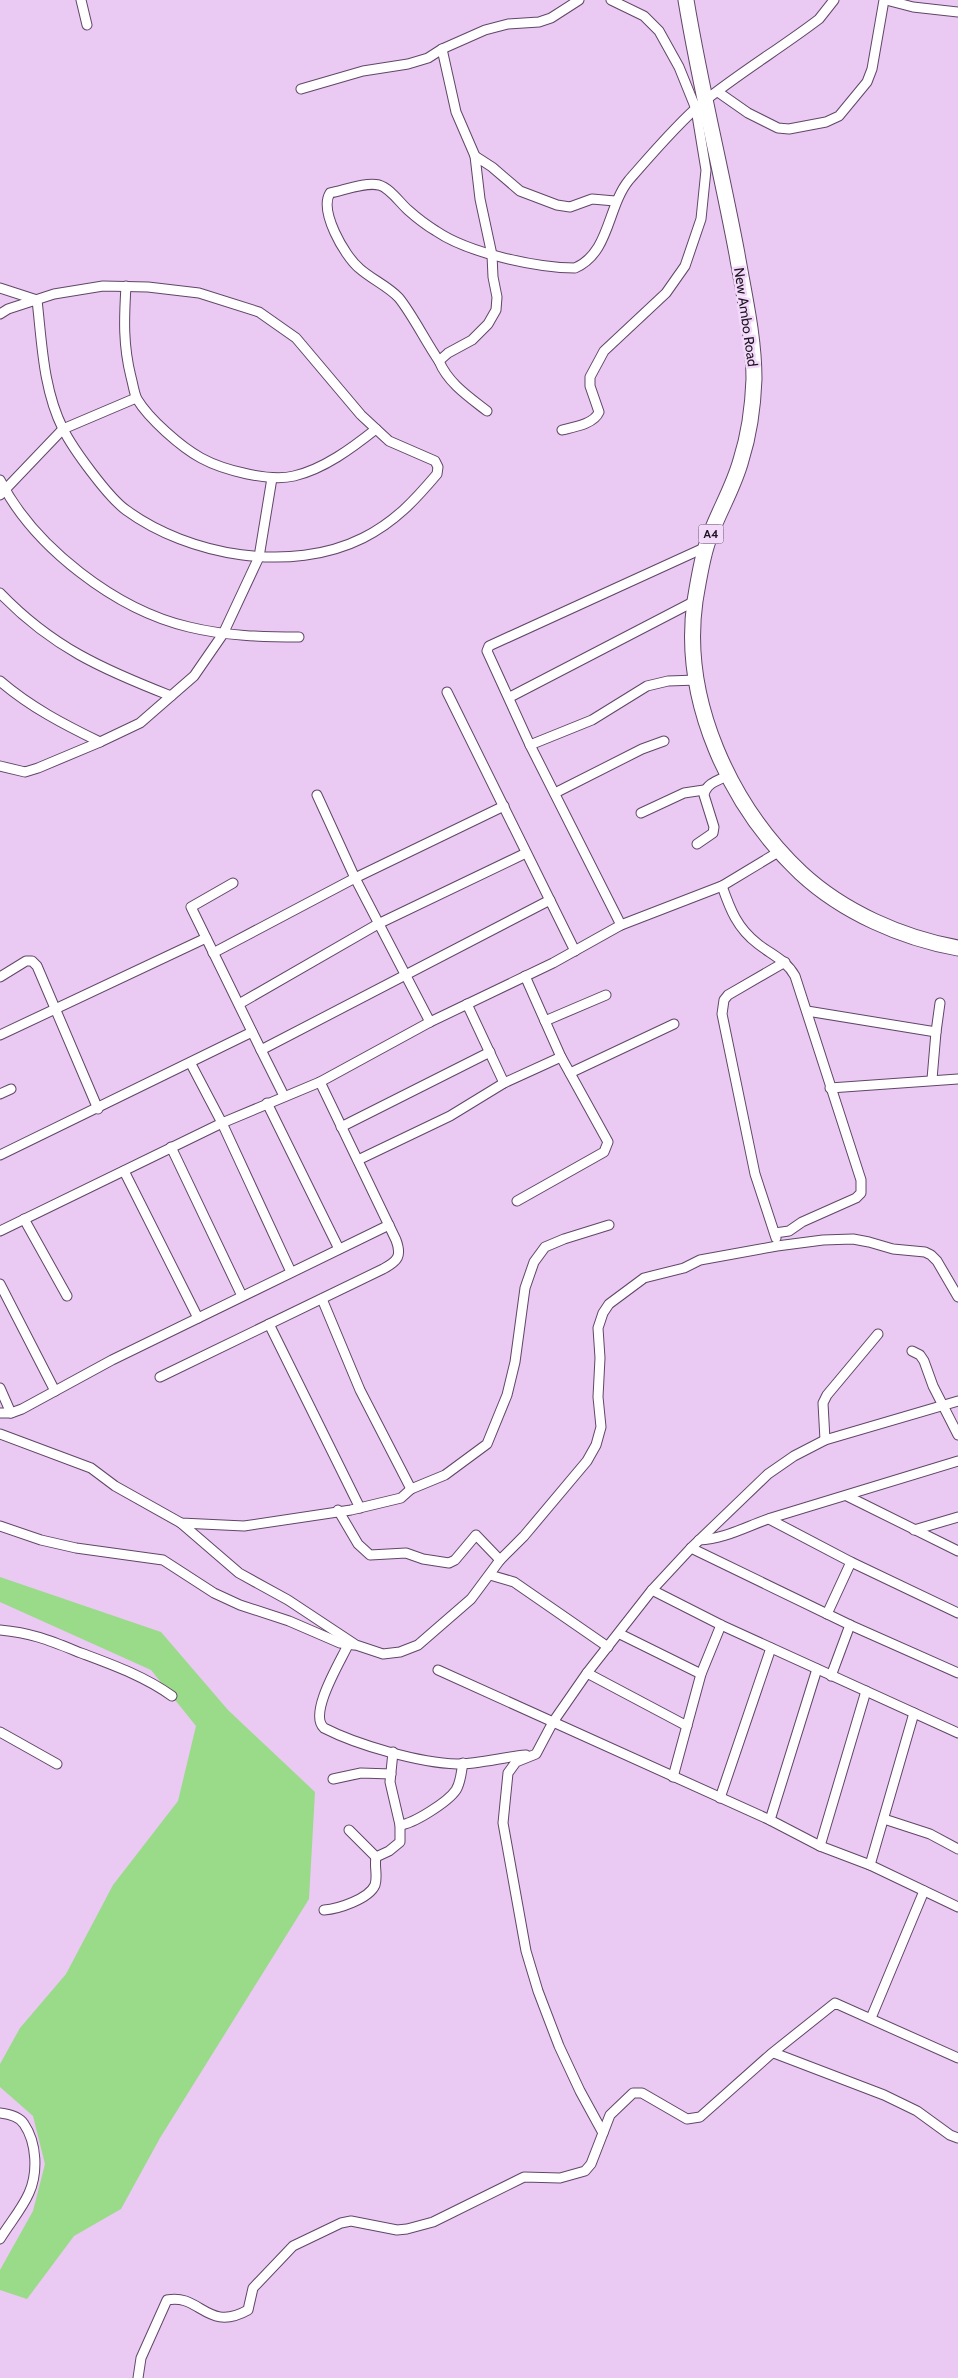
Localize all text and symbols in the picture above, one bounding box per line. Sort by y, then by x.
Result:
street label: New Ambo Road [730,266,762,368]
road number: A4 [698,524,724,544]

